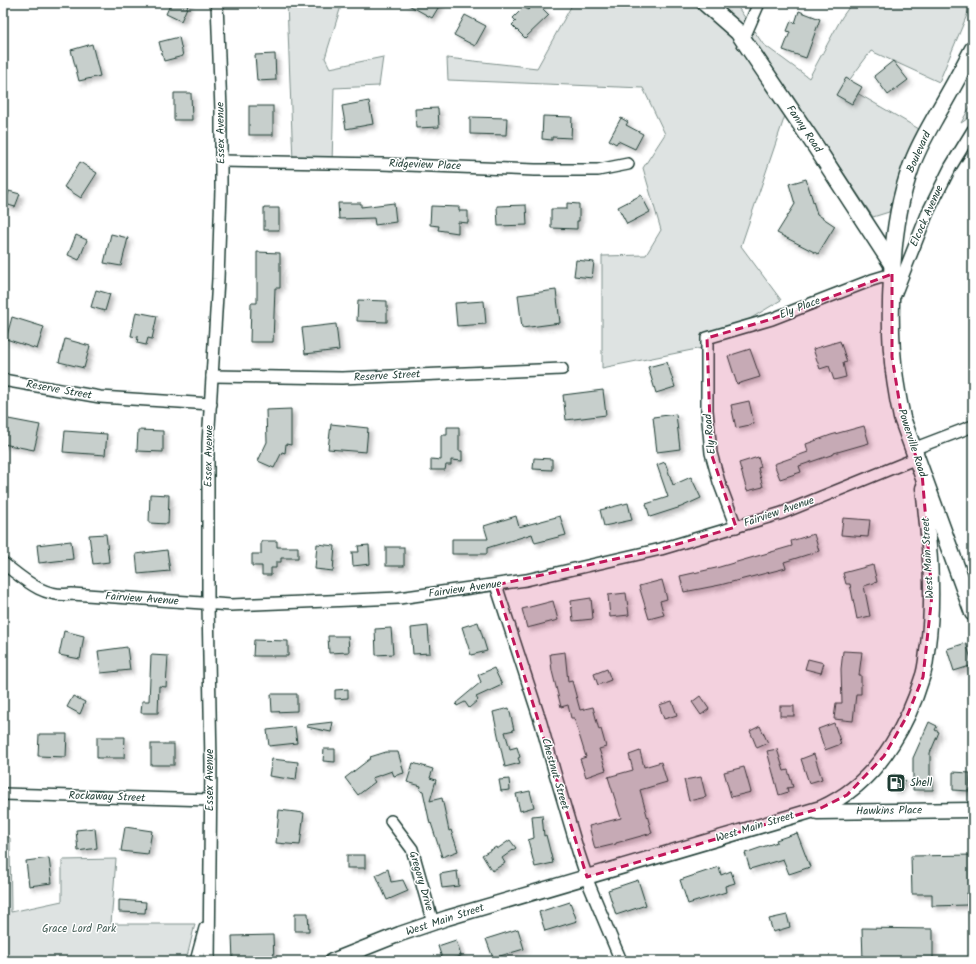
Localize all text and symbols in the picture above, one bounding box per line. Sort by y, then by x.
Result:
street label: Fanny Road [781,101,827,157]
street label: Essex Avenue [211,102,231,164]
street label: Boulevard [902,128,936,176]
street label: Ridgeview Place [389,155,462,175]
street label: Elcock Avenue [905,182,949,250]
street label: Ely Place [777,292,823,324]
street label: Reserve Street [353,365,421,387]
street label: Reserve Street [25,375,94,405]
street label: Powerville Road [892,406,932,480]
street label: Ely Road [699,412,721,455]
street label: Essex Avenue [199,425,219,487]
street label: Fairview Avenue [741,491,817,532]
street label: West Main Street [917,516,939,599]
street label: Fairview Avenue [427,575,503,603]
street label: Fairview Avenue [105,587,179,611]
street label: Chestnut Street [536,736,574,813]
street label: Essex Avenue [201,749,219,811]
fuel station icon: Shell [885,772,907,794]
place label: Shell [910,774,932,792]
street label: Rockaway Street [68,787,146,807]
street label: Hawkins Place [856,801,922,821]
street label: West Main Street [713,806,797,848]
street label: Gregory Drive [404,849,438,913]
street label: West Main Street [403,899,487,941]
park label: Grace Lord Park [42,920,117,938]

